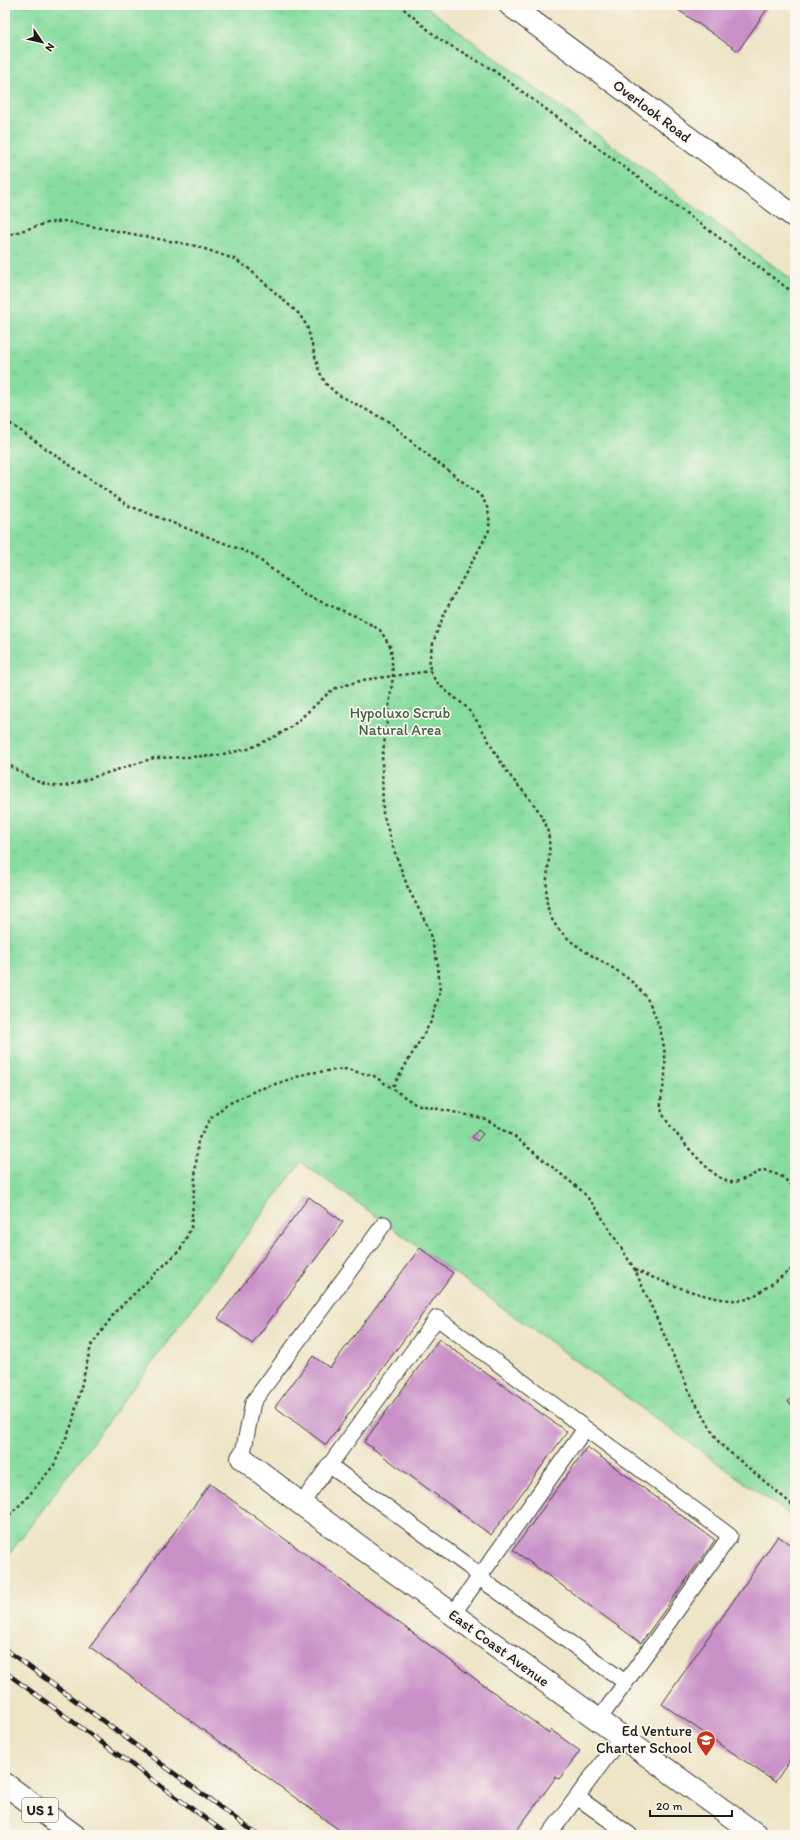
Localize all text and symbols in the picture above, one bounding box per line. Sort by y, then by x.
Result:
north arrow [22,22,62,62]
text: N [42,41,57,54]
street label: Overlook Road [609,76,695,146]
park label: Hypoluxo Scrub Natural Area [350,704,451,739]
street label: East Coast Avenue [445,1605,553,1691]
place label: Ed Venture Charter School [596,1722,693,1757]
school or university icon: Ed Venture Charter School [695,1729,717,1757]
scale bar [650,1792,732,1818]
road number: US 1 [22,1798,58,1822]
text: 20 m [656,1799,683,1813]

